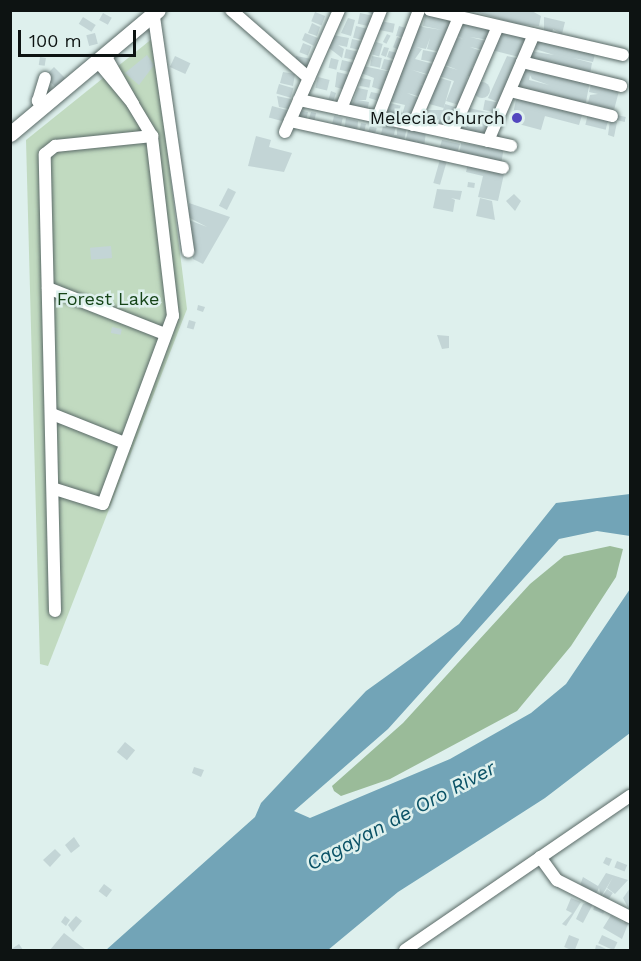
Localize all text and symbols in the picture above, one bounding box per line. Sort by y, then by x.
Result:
scale bar [21,18,140,56]
text: 100 m [29,30,82,51]
place label: Melecia Church [369,107,505,129]
marker: Melecia Church [510,111,524,125]
park label: Forest Lake [57,288,159,310]
water label: Cagayan de Oro River [303,756,499,876]

